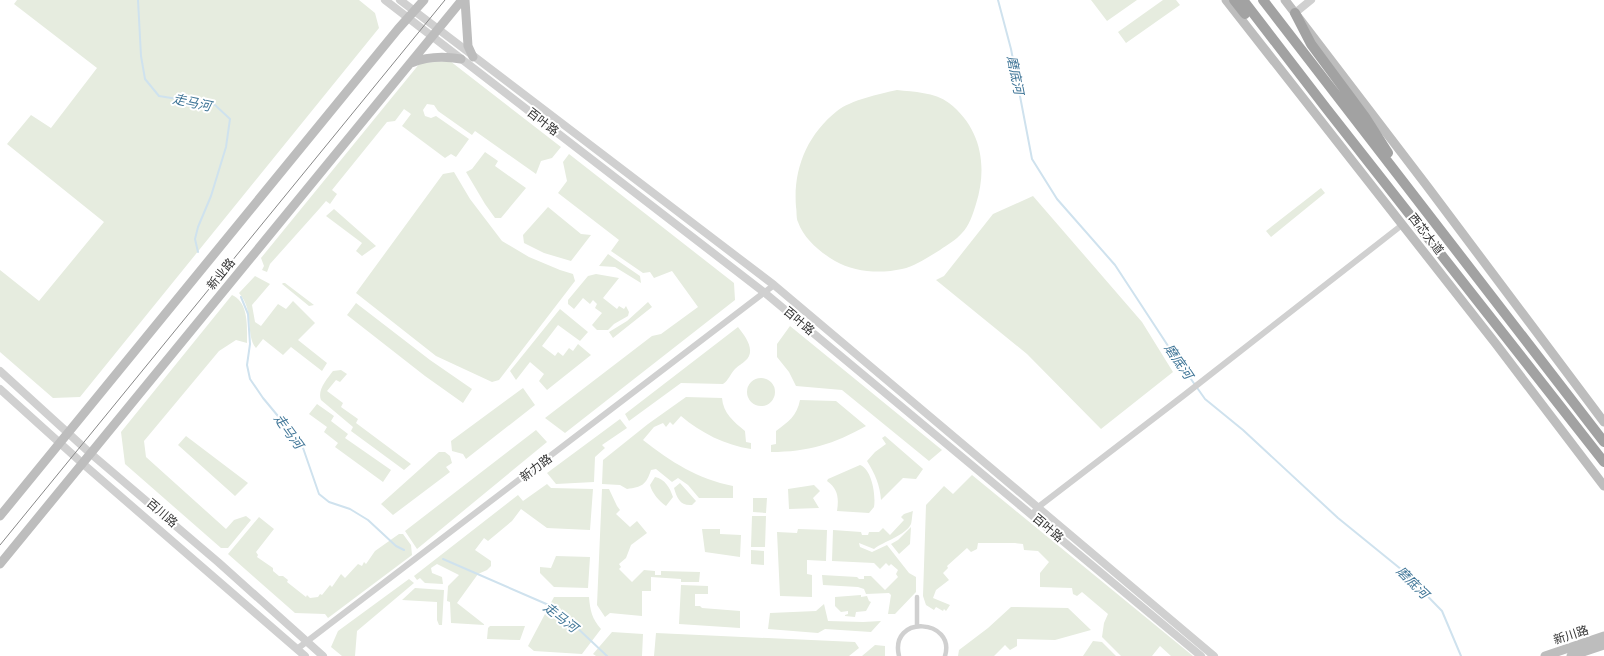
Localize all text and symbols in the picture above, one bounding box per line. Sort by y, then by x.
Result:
water label: 磨底河 [1002,55,1026,99]
water label: 走马河 [171,92,215,116]
street label: 百叶路 [523,105,561,140]
street label: 西芯大道 [1404,211,1446,258]
street label: 新业路 [204,256,239,294]
street label: 百叶路 [779,304,817,339]
water label: 磨底河 [1160,341,1197,385]
water label: 走马河 [269,412,307,455]
street label: 新力路 [517,452,556,486]
street label: 百川路 [143,496,180,532]
street label: 百叶路 [1028,511,1066,546]
water label: 磨底河 [1392,564,1433,605]
water label: 走马河 [539,600,582,639]
street label: 新川路 [1552,623,1591,649]

